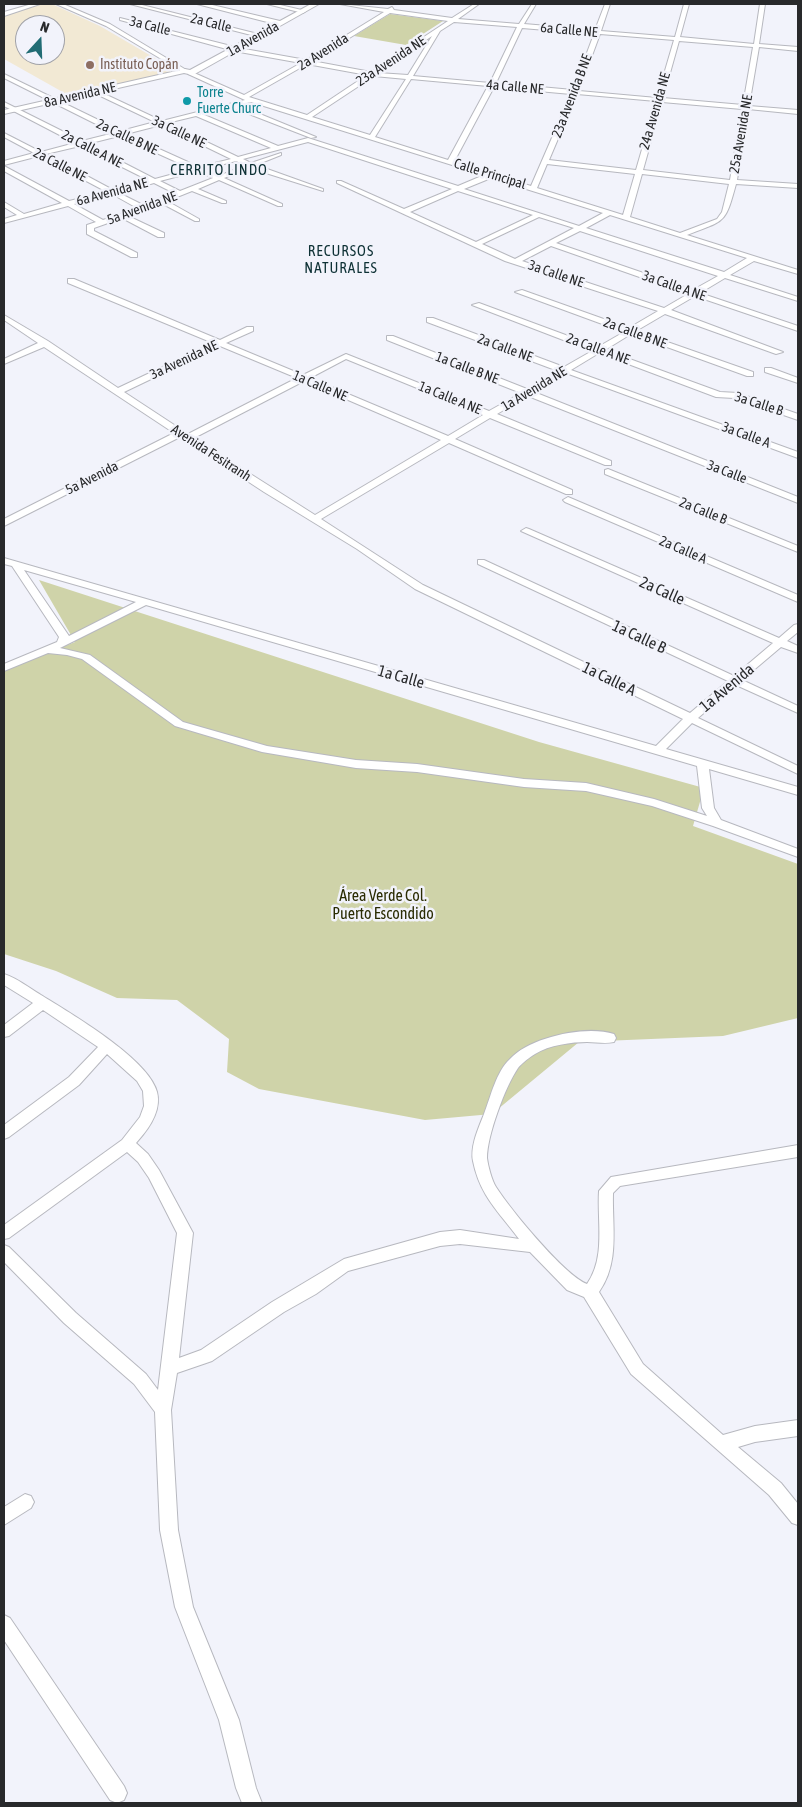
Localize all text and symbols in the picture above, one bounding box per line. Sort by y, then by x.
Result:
street label: 2a Calle [189,10,233,36]
street label: 3a Calle [128,13,172,39]
north arrow [15,15,65,65]
text: N [38,18,51,36]
street label: 1a Avenida [224,18,282,60]
street label: 6a Calle NE [540,19,598,41]
street label: 2a Avenida [294,30,352,74]
street label: 23a Avenida NE [353,32,429,90]
street label: 23a Avenida B NE [548,52,596,140]
place label: Instituto Copán [100,57,179,73]
marker: Instituto Copán [84,59,96,71]
street label: 24a Avenida NE [636,70,674,152]
street label: 4a Calle NE [486,76,544,98]
street label: 8a Avenida NE [42,79,118,111]
place label: Torre Fuerte Churc [197,85,261,118]
street label: 25a Avenida NE [726,93,756,175]
marker: Torre Fuerte Churc [181,95,193,107]
street label: 3a Calle NE [149,112,209,152]
street label: 2a Calle B NE [93,115,161,159]
street label: 2a Calle A NE [59,126,125,172]
street label: 2a Calle NE [31,144,89,186]
street label: Calle Principal [452,155,528,193]
district label: CERRITO LINDO [169,161,269,179]
street label: 6a Avenida NE [74,174,150,210]
street label: 5a Avenida NE [105,188,179,228]
district label: RECURSOS NATURALES [303,242,379,277]
street label: 3a Calle NE [526,257,586,291]
street label: 3a Calle A NE [640,267,708,305]
street label: 2a Calle B NE [601,314,669,352]
street label: 2a Calle NE [475,330,535,366]
street label: 2a Calle A NE [564,330,632,368]
street label: 3a Avenida NE [147,337,221,383]
street label: 1a Calle B NE [433,348,501,388]
street label: 1a Avenida NE [498,363,570,415]
street label: 1a Calle NE [290,367,350,405]
street label: 1a Calle A NE [416,378,484,418]
street label: 3a Calle B [733,388,785,420]
street label: 3a Calle A [720,419,772,451]
street label: Avenida Fesitranh [168,421,254,485]
street label: 3a Calle [705,457,749,487]
street label: 5a Avenida [63,458,121,498]
street label: 2a Calle B [677,494,729,528]
street label: 2a Calle A [657,532,709,568]
street label: 2a Calle [636,573,688,609]
street label: 1a Calle B [609,616,669,658]
street label: 1a Calle A [579,658,639,700]
street label: 1a Avenida [696,660,758,716]
street label: 1a Calle [376,661,426,693]
park label: Área Verde Col. Puerto Escondido [332,886,434,924]

